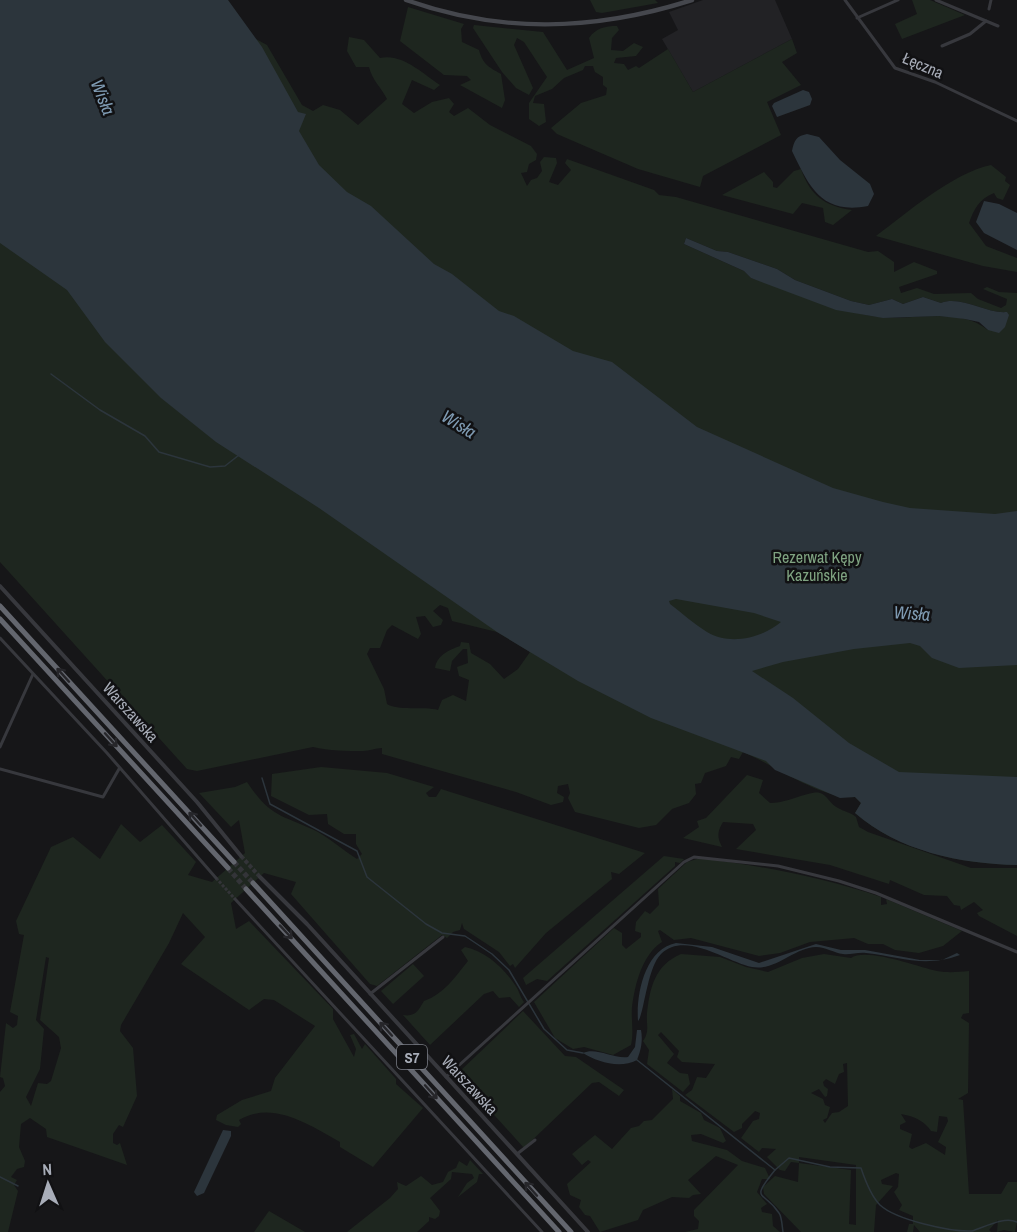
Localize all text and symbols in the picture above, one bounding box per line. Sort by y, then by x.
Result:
street label: Łęczna [899,47,947,84]
water label: Wisła [85,75,121,119]
water label: Wisła [437,404,481,444]
park label: Rezerwat Kępy Kazuńskie [773,546,862,586]
water label: Wisła [893,599,931,627]
one-way arrow [56,668,70,683]
street label: Warszawska [98,677,164,747]
one-way arrow [104,732,118,747]
one-way arrow [188,812,202,827]
one-way arrow [279,925,293,940]
one-way arrow [379,1022,393,1037]
road number: S7 [397,1045,427,1069]
street label: Warszawska [437,1050,504,1120]
one-way arrow [424,1085,438,1100]
north arrow [18,1154,78,1214]
text: N [42,1158,53,1180]
one-way arrow [524,1182,538,1197]

